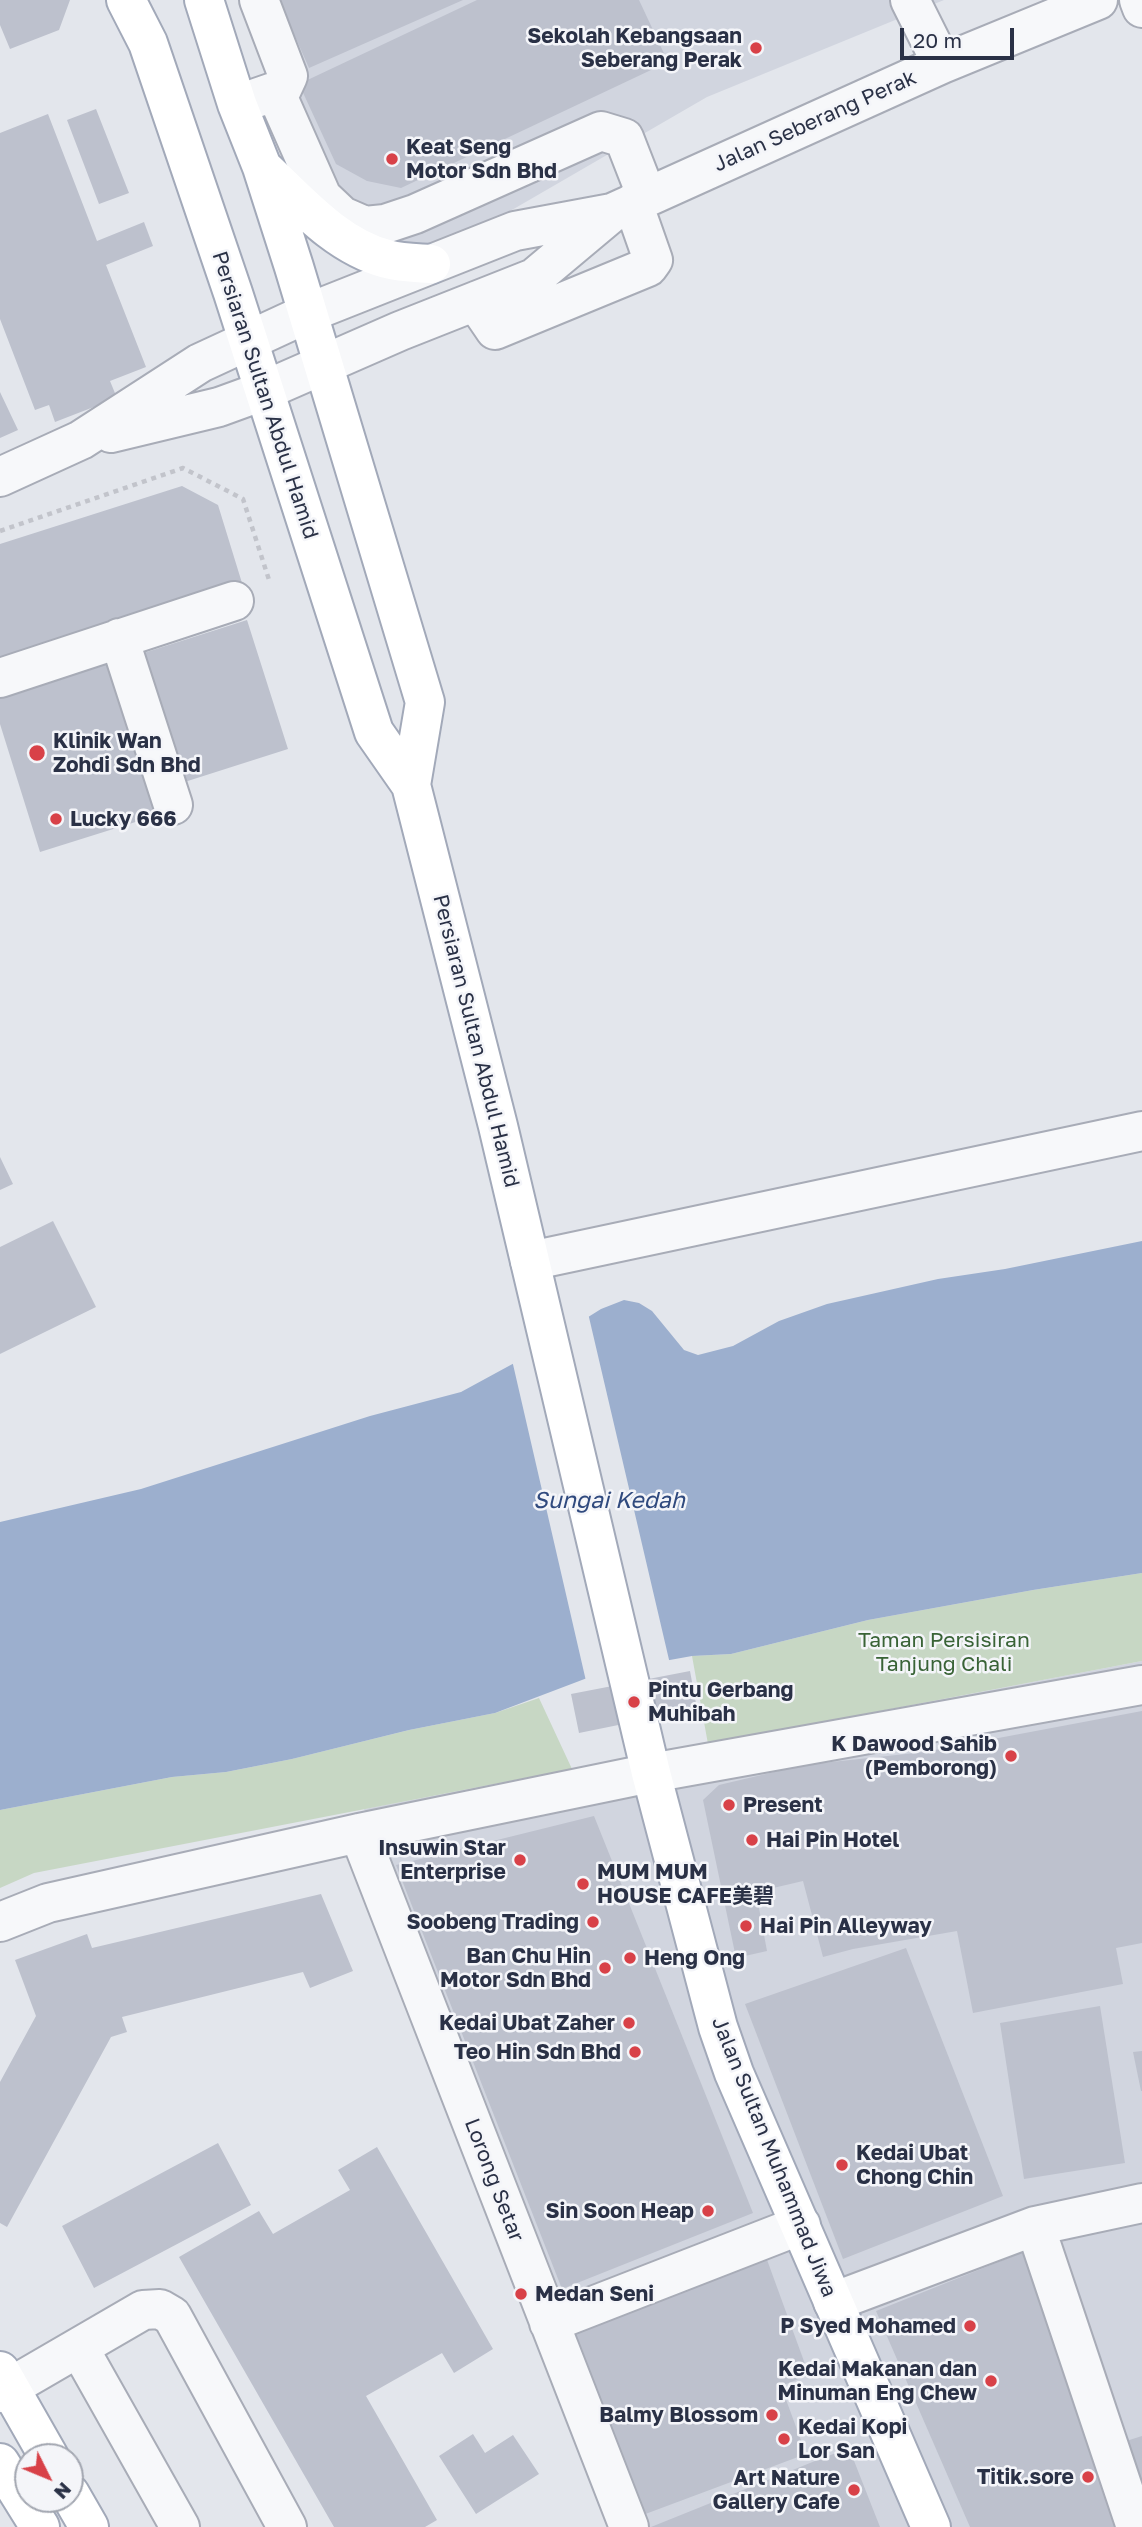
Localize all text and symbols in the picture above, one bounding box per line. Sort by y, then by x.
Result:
scale bar [904,14,1018,58]
place label: Sekolah Kebangsaan Seberang Perak [527,23,742,73]
text: 20 m [913,27,962,53]
marker: Sekolah Kebangsaan Seberang Perak [748,40,764,56]
street label: Jalan Seberang Perak [710,65,920,177]
place label: Keat Seng Motor Sdn Bhd [406,134,557,184]
marker: Keat Seng Motor Sdn Bhd [384,151,400,167]
street label: Persiaran Sultan Abdul Hamid [207,248,323,542]
place label: Klinik Wan Zohdi Sdn Bhd [53,728,201,778]
marker: Klinik Wan Zohdi Sdn Bhd [27,743,47,763]
place label: Lucky 666 [70,806,177,832]
marker: Lucky 666 [48,811,64,827]
street label: Persiaran Sultan Abdul Hamid [427,892,525,1190]
water label: Sungai Kedah [533,1487,685,1515]
park label: Taman Persisiran Tanjung Chali [858,1627,1030,1677]
place label: Pintu Gerbang Muhibah [648,1677,793,1727]
marker: Pintu Gerbang Muhibah [626,1694,642,1710]
place label: K Dawood Sahib (Pemborong) [831,1731,997,1781]
marker: K Dawood Sahib (Pemborong) [1003,1748,1019,1764]
place label: Present [743,1792,823,1818]
marker: Present [721,1797,737,1813]
place label: Hai Pin Hotel [766,1827,899,1853]
marker: Hai Pin Hotel [744,1832,760,1848]
place label: Insuwin Star Enterprise [378,1835,506,1885]
marker: Insuwin Star Enterprise [512,1852,528,1868]
place label: MUM MUM HOUSE CAFE美碧 [597,1859,774,1909]
marker: MUM MUM HOUSE CAFE美碧 [575,1876,591,1892]
place label: Soobeng Trading [406,1909,579,1935]
place label: Hai Pin Alleyway [760,1913,932,1939]
marker: Soobeng Trading [585,1914,601,1930]
marker: Hai Pin Alleyway [738,1918,754,1934]
place label: Ban Chu Hin Motor Sdn Bhd [440,1943,591,1993]
place label: Heng Ong [644,1945,745,1971]
marker: Heng Ong [622,1950,638,1966]
marker: Ban Chu Hin Motor Sdn Bhd [597,1960,613,1976]
place label: Kedai Ubat Zaher [439,2010,615,2036]
street label: Jalan Sultan Muhammad Jiwa [706,2013,842,2301]
marker: Kedai Ubat Zaher [621,2015,637,2031]
place label: Teo Hin Sdn Bhd [454,2039,621,2065]
marker: Teo Hin Sdn Bhd [627,2044,643,2060]
street label: Lorong Setar [459,2115,529,2245]
place label: Kedai Ubat Chong Chin [856,2140,973,2190]
marker: Kedai Ubat Chong Chin [834,2157,850,2173]
place label: Sin Soon Heap [546,2198,694,2224]
marker: Sin Soon Heap [700,2203,716,2219]
place label: Medan Seni [535,2281,654,2307]
marker: Medan Seni [513,2286,529,2302]
place label: P Syed Mohamed [780,2313,956,2339]
marker: P Syed Mohamed [962,2318,978,2334]
place label: Kedai Makanan dan Minuman Eng Chew [778,2356,977,2406]
marker: Kedai Makanan dan Minuman Eng Chew [983,2373,999,2389]
place label: Balmy Blossom [599,2402,758,2428]
marker: Balmy Blossom [764,2407,780,2423]
place label: Kedai Kopi Lor San [798,2414,907,2464]
marker: Kedai Kopi Lor San [776,2431,792,2447]
north arrow [14,2443,84,2513]
place label: Titik.sore [977,2464,1074,2490]
place label: Art Nature Gallery Cafe [712,2465,840,2515]
marker: Titik.sore [1080,2469,1096,2485]
text: N [50,2478,77,2504]
marker: Art Nature Gallery Cafe [846,2482,862,2498]

